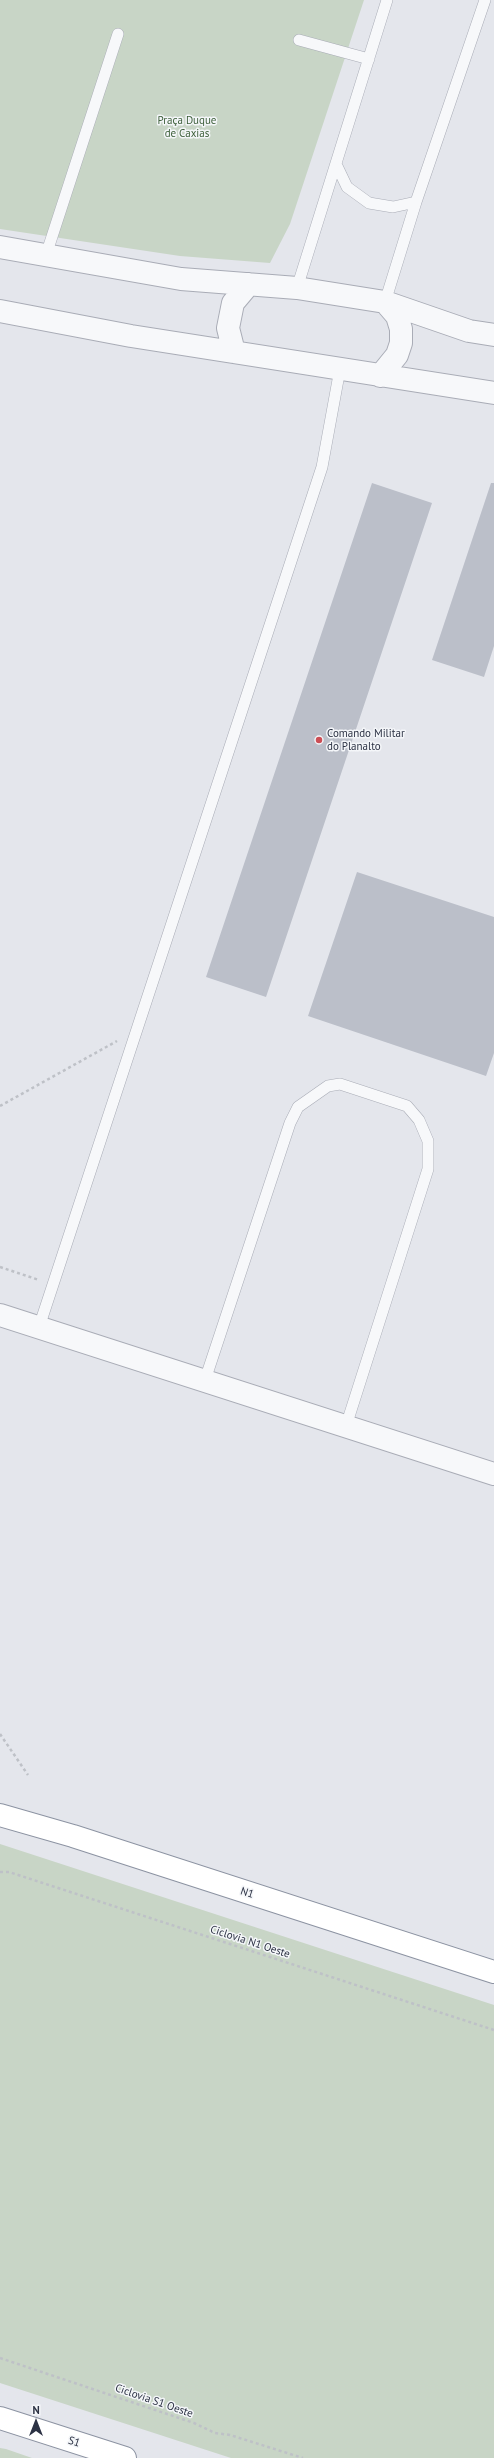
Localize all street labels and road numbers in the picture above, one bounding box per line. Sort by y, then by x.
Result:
street label: N1 [239,1885,255,1901]
street label: Ciclovia N1 Oeste [208,1923,292,1961]
street label: Ciclovia S1 Oeste [113,2381,195,2421]
street label: S1 [66,2434,82,2450]

